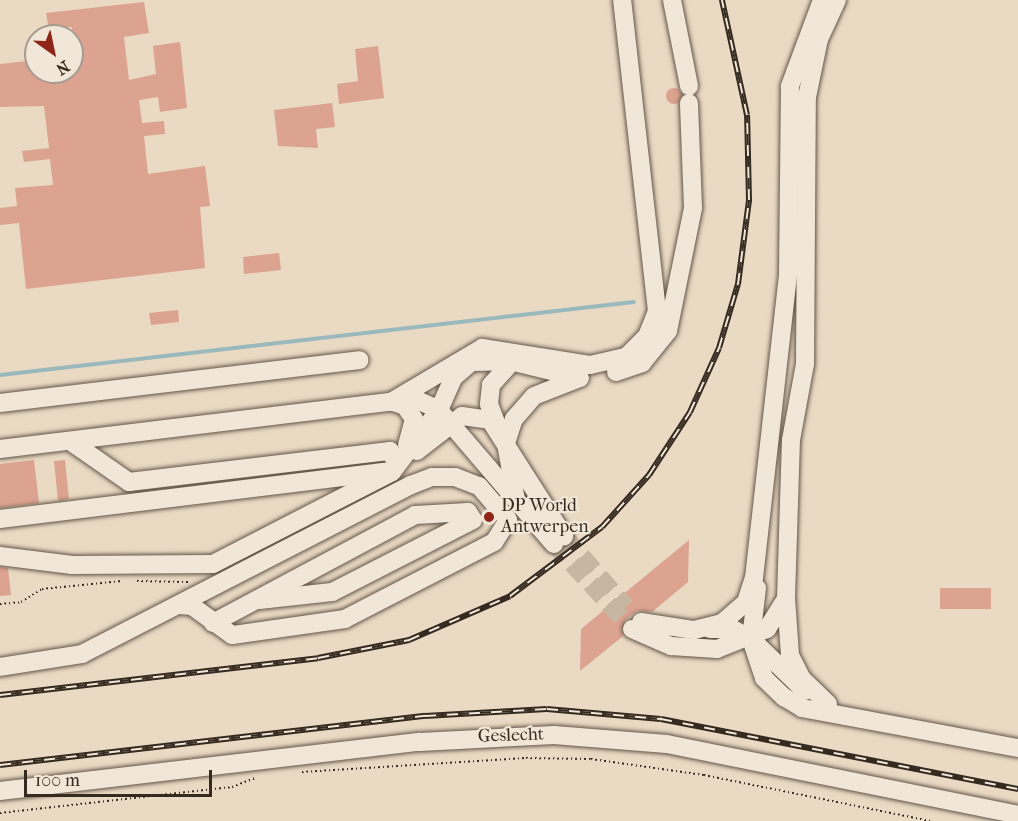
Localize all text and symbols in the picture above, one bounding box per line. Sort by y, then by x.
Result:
north arrow [24,24,84,84]
text: N [53,57,73,79]
place label: DP World Antwerpen [501,496,589,538]
marker: DP World Antwerpen [482,510,496,524]
street label: Geslecht [478,724,544,748]
scale bar [27,758,214,796]
text: 100 m [35,770,80,791]

